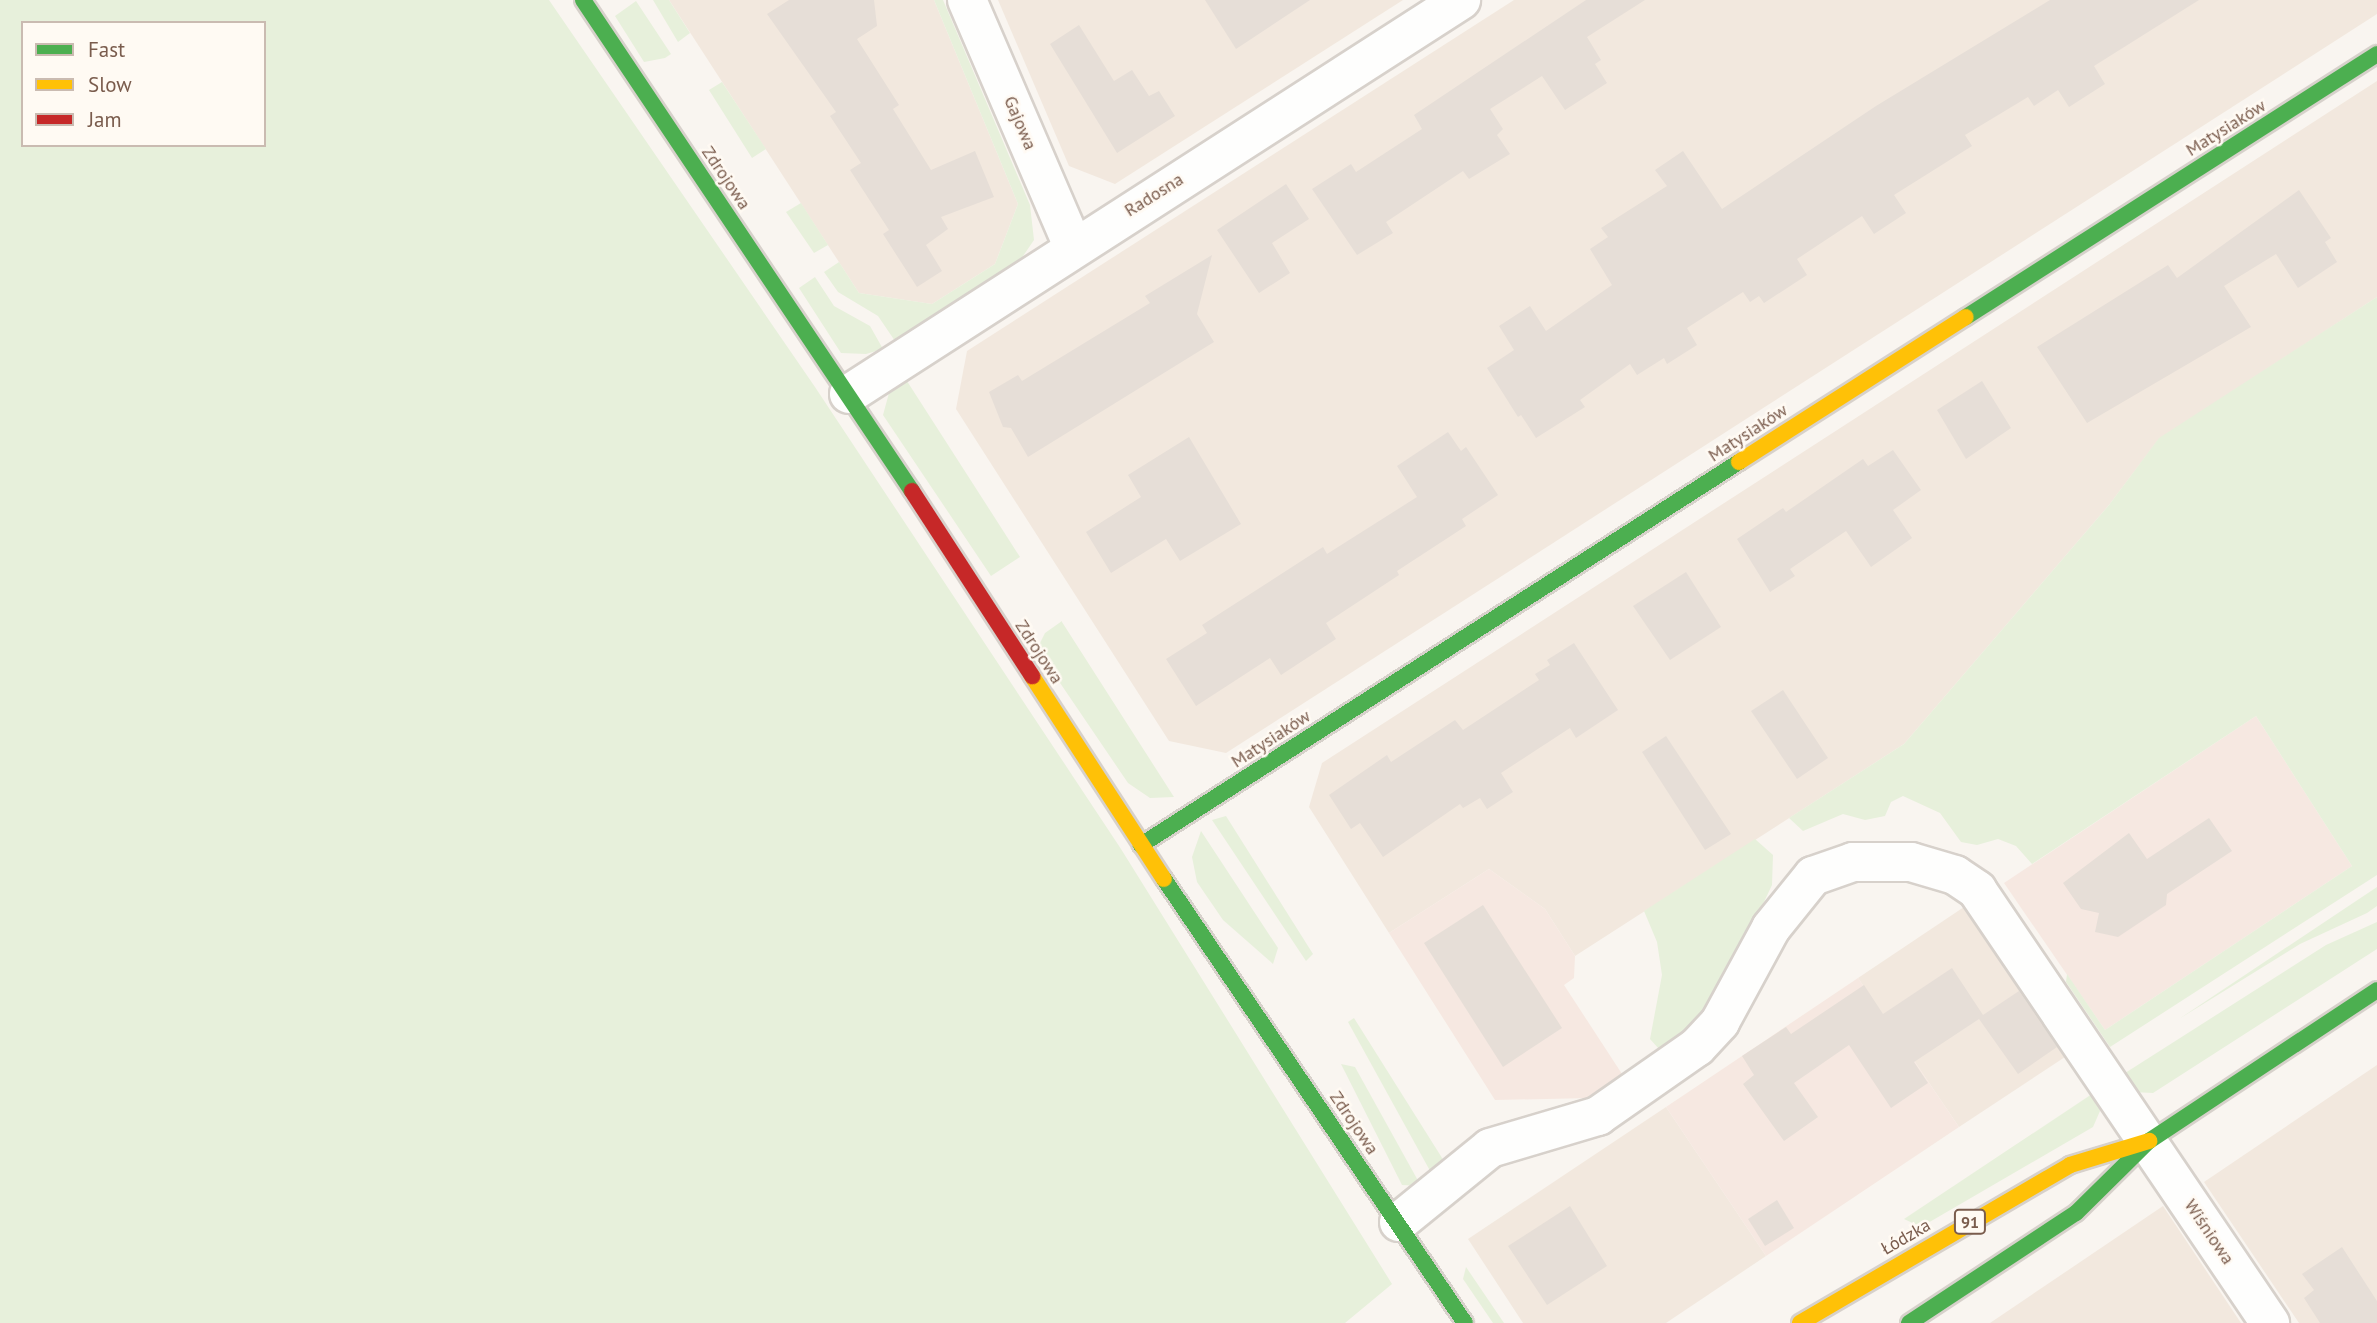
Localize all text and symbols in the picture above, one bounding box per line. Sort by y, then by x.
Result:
legend [21,21,266,147]
text: Fast [88,36,125,63]
text: Slow [88,71,132,98]
street label: Gajowa [999,93,1041,153]
street label: Matysiaków [2182,95,2270,161]
text: Jam [88,106,122,133]
street label: Zdrojowa [697,142,755,214]
street label: Radosna [1121,169,1187,221]
street label: Matysiaków [1704,399,1792,467]
street label: Zdrojowa [1010,616,1068,688]
street label: Matysiaków [1227,705,1315,773]
street label: Zdrojowa [1325,1087,1383,1159]
street label: Wiśniowa [2179,1195,2239,1269]
road number: 91 [1952,1210,1988,1234]
street label: Łódzka [1878,1214,1934,1260]

